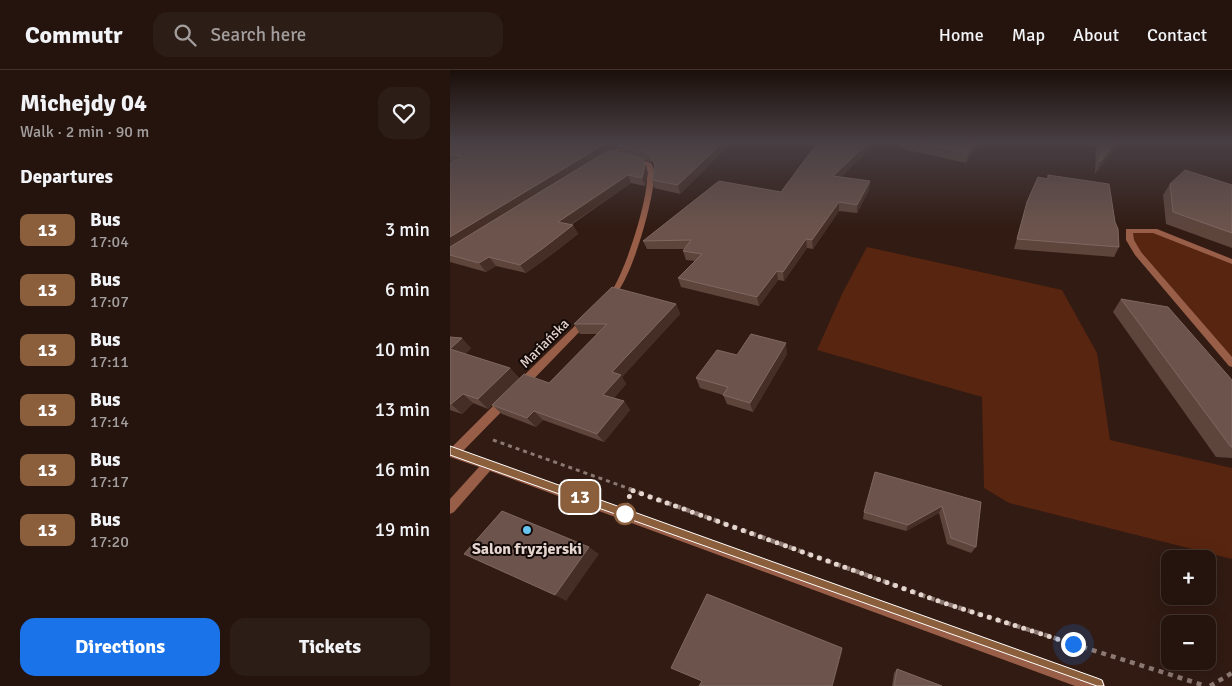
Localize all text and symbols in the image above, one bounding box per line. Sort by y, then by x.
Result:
search box [153,12,503,57]
text: Commutr [25,20,123,50]
icon: search [171,21,199,49]
text: Search here [211,23,306,47]
text: Home [939,24,984,46]
text: Map [1012,24,1045,46]
text: About [1073,24,1119,46]
text: Contact [1147,24,1207,46]
button: heart [378,87,430,139]
text: Michejdy 04 [20,88,147,118]
text: Walk · 2 min · 90 m [20,122,149,142]
text: Departures [20,165,113,189]
text: Bus [90,208,121,232]
text: 3 min [385,218,430,242]
text: 13 [38,219,57,241]
text: 17:04 [90,232,129,252]
text: Bus [90,268,121,292]
text: 6 min [385,278,430,302]
text: 13 [38,279,57,301]
text: 17:07 [90,292,129,312]
street label: Mariańska [516,315,572,371]
text: Bus [90,328,121,352]
text: 10 min [375,338,430,362]
text: 13 [38,339,57,361]
text: 17:11 [90,352,129,372]
text: Bus [90,388,121,412]
text: 13 min [375,398,430,422]
text: 13 [38,399,57,421]
text: 17:14 [90,412,129,432]
text: Bus [90,448,121,472]
text: 16 min [375,458,430,482]
text: 13 [38,459,57,481]
text: 17:17 [90,472,129,492]
line badge: 13 [558,481,602,513]
text: 13 [570,486,590,508]
unlabelled marker [614,503,636,525]
text: Bus [90,508,121,532]
text: 19 min [375,518,430,542]
text: 13 [38,519,57,541]
marker: Salon fryzjerski [521,524,533,536]
text: 17:20 [90,532,129,552]
place label: Salon fryzjerski [472,539,582,559]
map controls [1161,550,1216,670]
button: + [1161,550,1216,605]
button: − [1161,615,1216,670]
button: Directions [20,618,220,676]
button: Tickets [230,618,430,676]
your location [1061,632,1086,657]

